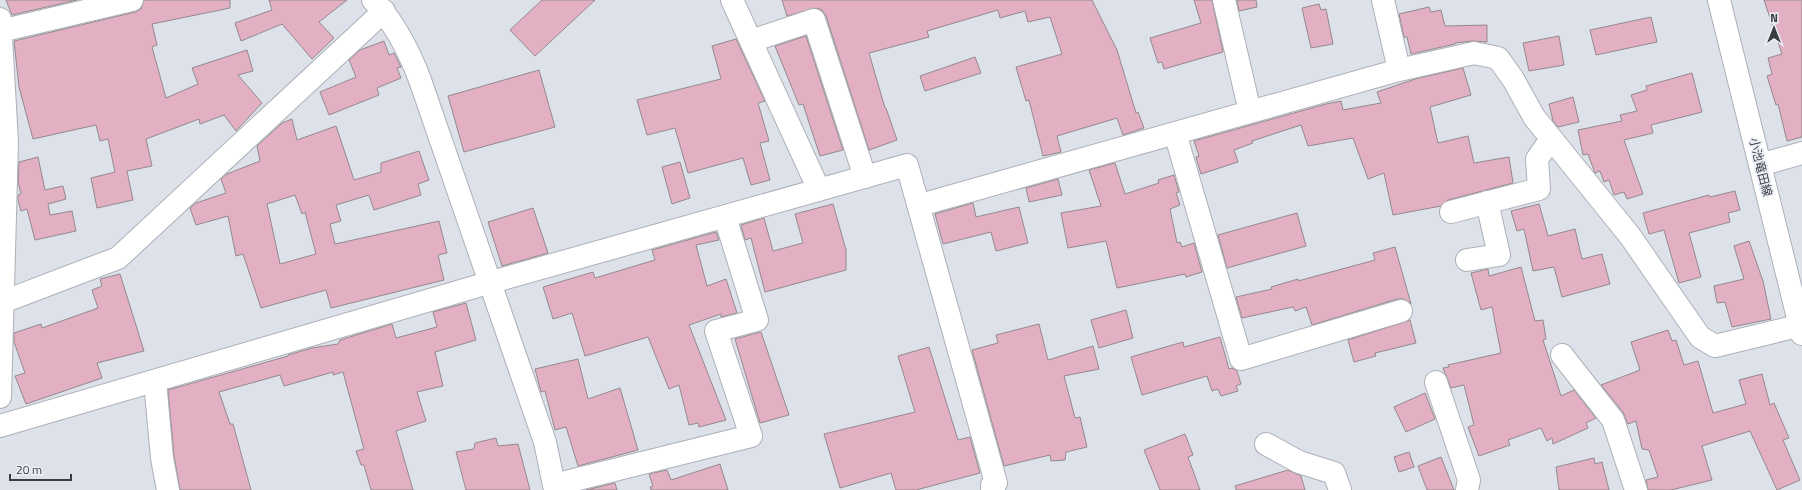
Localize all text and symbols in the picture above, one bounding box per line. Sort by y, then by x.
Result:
north arrow [1754,8,1794,48]
text: N [1770,10,1778,26]
street label: 小池竜田線 [1745,136,1777,198]
scale bar [10,456,71,482]
text: 20 m [16,460,42,479]

